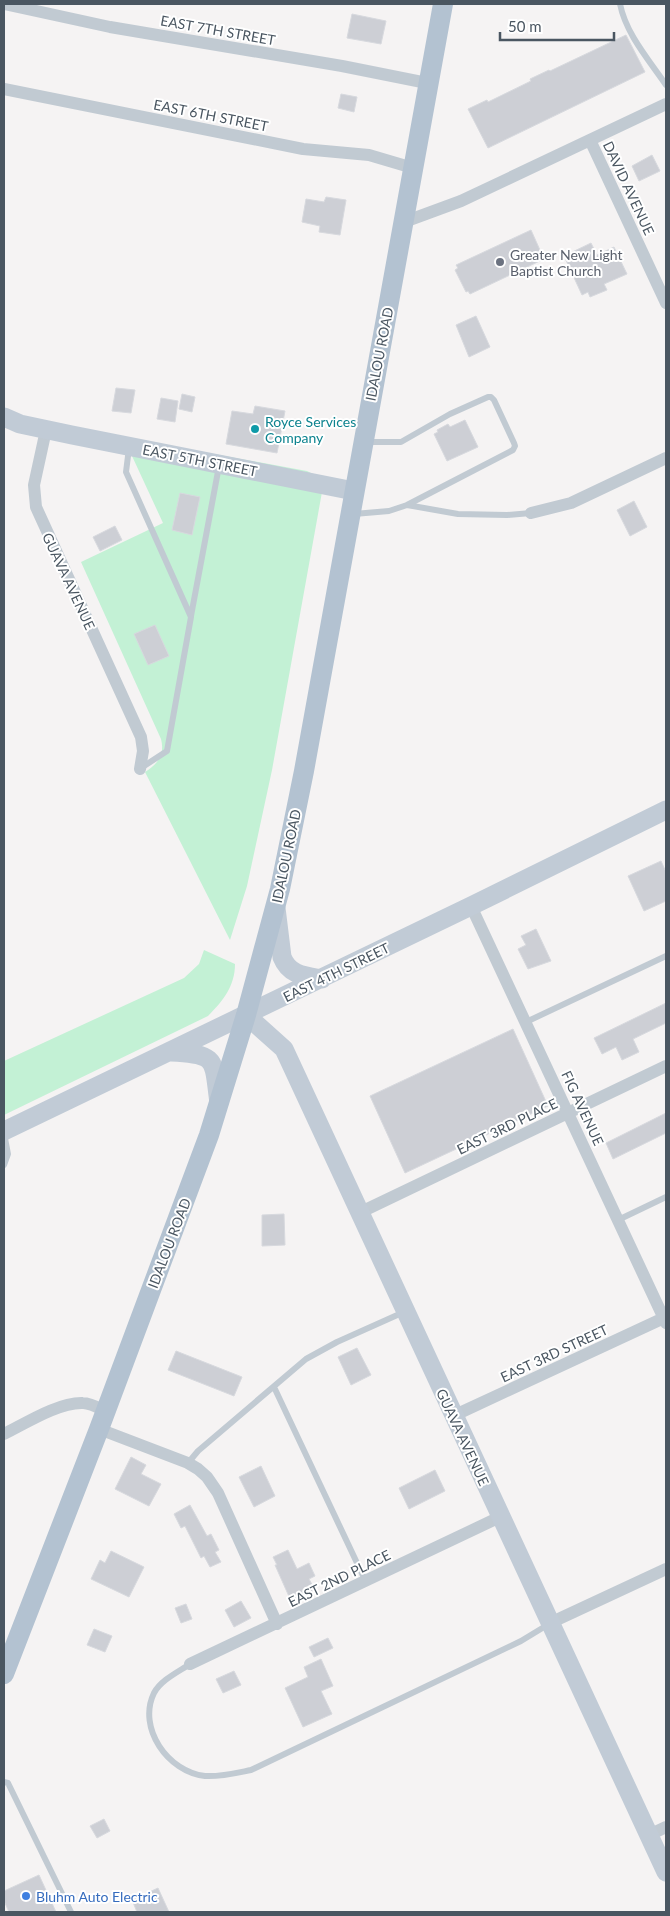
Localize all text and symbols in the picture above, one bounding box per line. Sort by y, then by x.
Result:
scale bar [500,10,614,42]
street label: EAST 7TH STREET [159,12,277,49]
text: 50 m [508,17,542,35]
street label: EAST 6TH STREET [152,96,270,135]
street label: DAVID AVENUE [600,138,658,238]
place label: Greater New Light Baptist Church [510,246,623,279]
marker: Greater New Light Baptist Church [494,256,506,268]
street label: IDALOU ROAD [362,306,396,402]
place label: Royce Services Company [265,413,356,446]
marker: Royce Services Company [249,423,261,435]
street label: EAST 5TH STREET [141,441,259,480]
street label: GUAVA AVENUE [39,530,99,632]
street label: IDALOU ROAD [268,808,304,904]
street label: EAST 4TH STREET [280,939,393,1005]
street label: FIG AVENUE [558,1068,608,1148]
street label: EAST 3RD PLACE [454,1094,560,1158]
street label: IDALOU ROAD [144,1195,194,1291]
street label: EAST 3RD STREET [497,1320,611,1385]
street label: GUAVA AVENUE [433,1386,493,1488]
street label: EAST 2ND PLACE [285,1546,393,1610]
place label: Bluhm Auto Electric [36,1888,158,1905]
marker: Bluhm Auto Electric [20,1890,32,1902]

